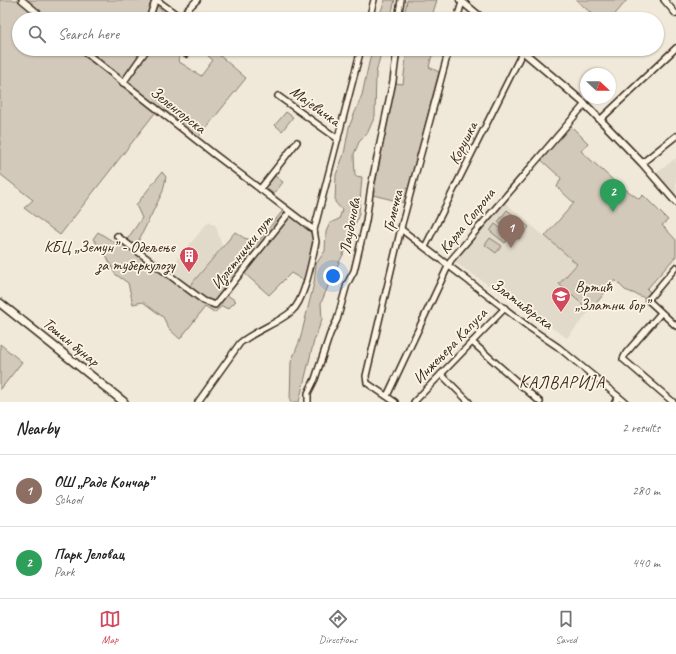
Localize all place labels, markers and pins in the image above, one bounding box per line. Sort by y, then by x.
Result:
pin: 2 [600,179,626,212]
pin: 1 [498,215,524,248]
place label: КБЦ „Земун” - Одељење за туберкулозу [44,237,177,275]
building icon: КБЦ „Земун” - Одељење за туберкулозу [178,245,200,273]
place label: Вртић „Златни бор” [575,277,653,315]
school or university icon: Вртић „Златни бор” [550,285,572,313]

